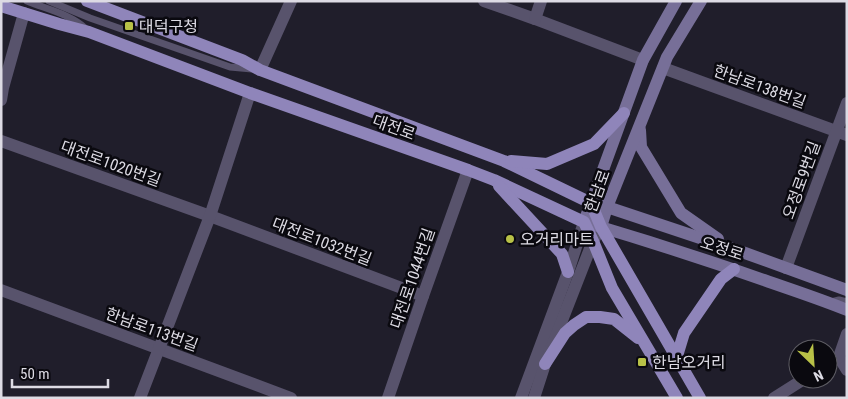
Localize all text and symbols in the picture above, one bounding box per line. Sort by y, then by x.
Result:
place label: 대덕구청 [139,17,198,36]
marker: 대덕구청 [123,20,135,32]
street label: 한남로138번길 [711,61,809,112]
street label: 대전로 [370,111,418,144]
street label: 대전로1020번길 [58,137,164,190]
street label: 오정로9번길 [779,139,824,222]
street label: 한남로 [581,167,614,215]
street label: 대전로1032번길 [269,214,374,269]
street label: 대전로1044번길 [386,225,439,331]
place label: 오거리마트 [520,230,594,249]
marker: 오거리마트 [504,233,516,245]
street label: 오정로 [698,233,746,264]
street label: 한남로113번길 [103,304,201,355]
north arrow [788,339,838,389]
place label: 한남오거리 [652,353,726,372]
scale bar [12,356,109,388]
marker: 한남오거리 [636,356,648,368]
text: 50 m [20,365,50,383]
text: N [811,367,826,385]

